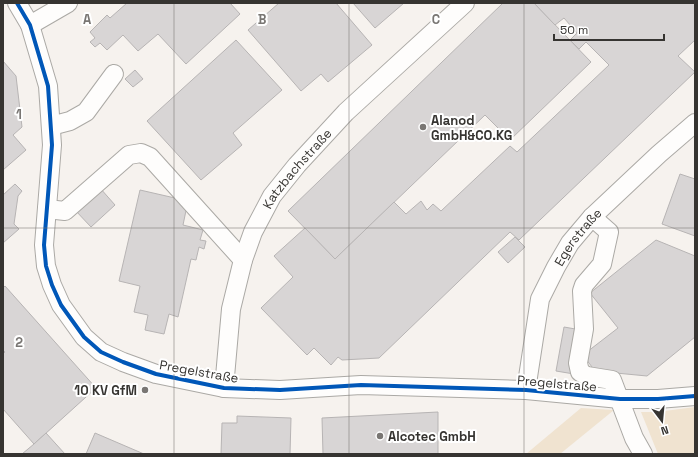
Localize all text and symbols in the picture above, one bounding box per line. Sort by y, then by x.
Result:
text: A [83,11,92,28]
text: B [258,11,267,28]
text: C [432,11,440,28]
scale bar [554,16,664,42]
text: 50 m [560,22,588,38]
text: 1 [16,106,22,123]
place label: Alanod GmbH&CO.KG [431,112,512,144]
marker: Alanod GmbH&CO.KG [418,122,428,132]
street label: Katzbachstraße [259,125,335,212]
street label: Egerstraße [550,204,605,269]
text: 2 [15,334,23,351]
street label: Pregelstraße [158,356,240,387]
street label: Pregelstraße [516,372,598,395]
place label: 10 KV GfM [74,382,137,399]
marker: 10 KV GfM [140,385,150,395]
north arrow [642,401,682,441]
text: N [659,423,670,438]
place label: Alcotec GmbH [388,428,476,445]
marker: Alcotec GmbH [375,431,385,441]

